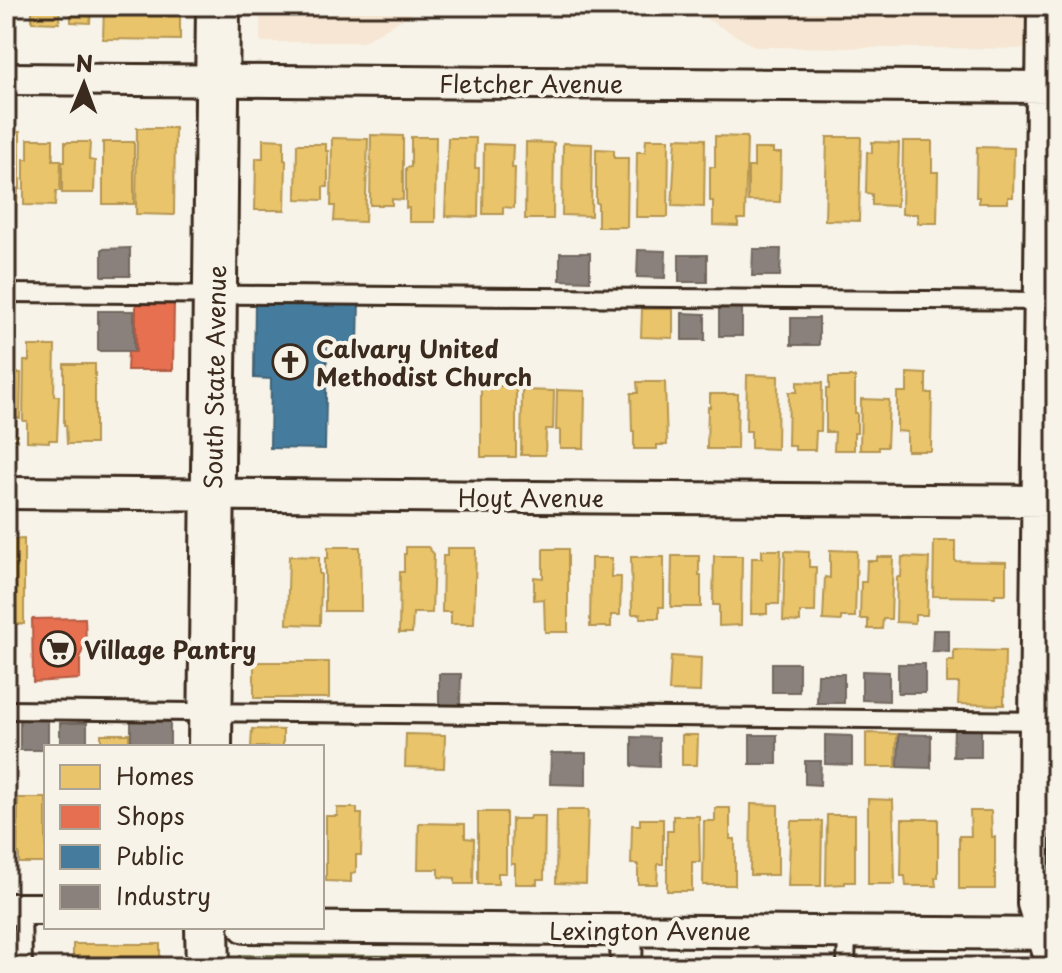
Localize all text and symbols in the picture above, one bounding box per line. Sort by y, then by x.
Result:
north arrow [44,44,124,124]
text: N [75,46,93,79]
street label: Fletcher Avenue [439,65,623,101]
street label: South State Avenue [194,265,234,489]
place label: Calvary United Methodist Church [316,330,532,394]
church icon: Calvary United Methodist Church [271,343,309,381]
street label: Hoyt Avenue [458,479,604,515]
supermarket icon: Village Pantry [39,630,77,668]
place label: Village Pantry [84,631,256,667]
legend [44,745,324,929]
text: Homes [116,757,194,793]
text: Shops [116,797,185,833]
text: Public [116,837,184,873]
text: Industry [116,877,211,913]
street label: Lexington Avenue [549,912,751,948]

